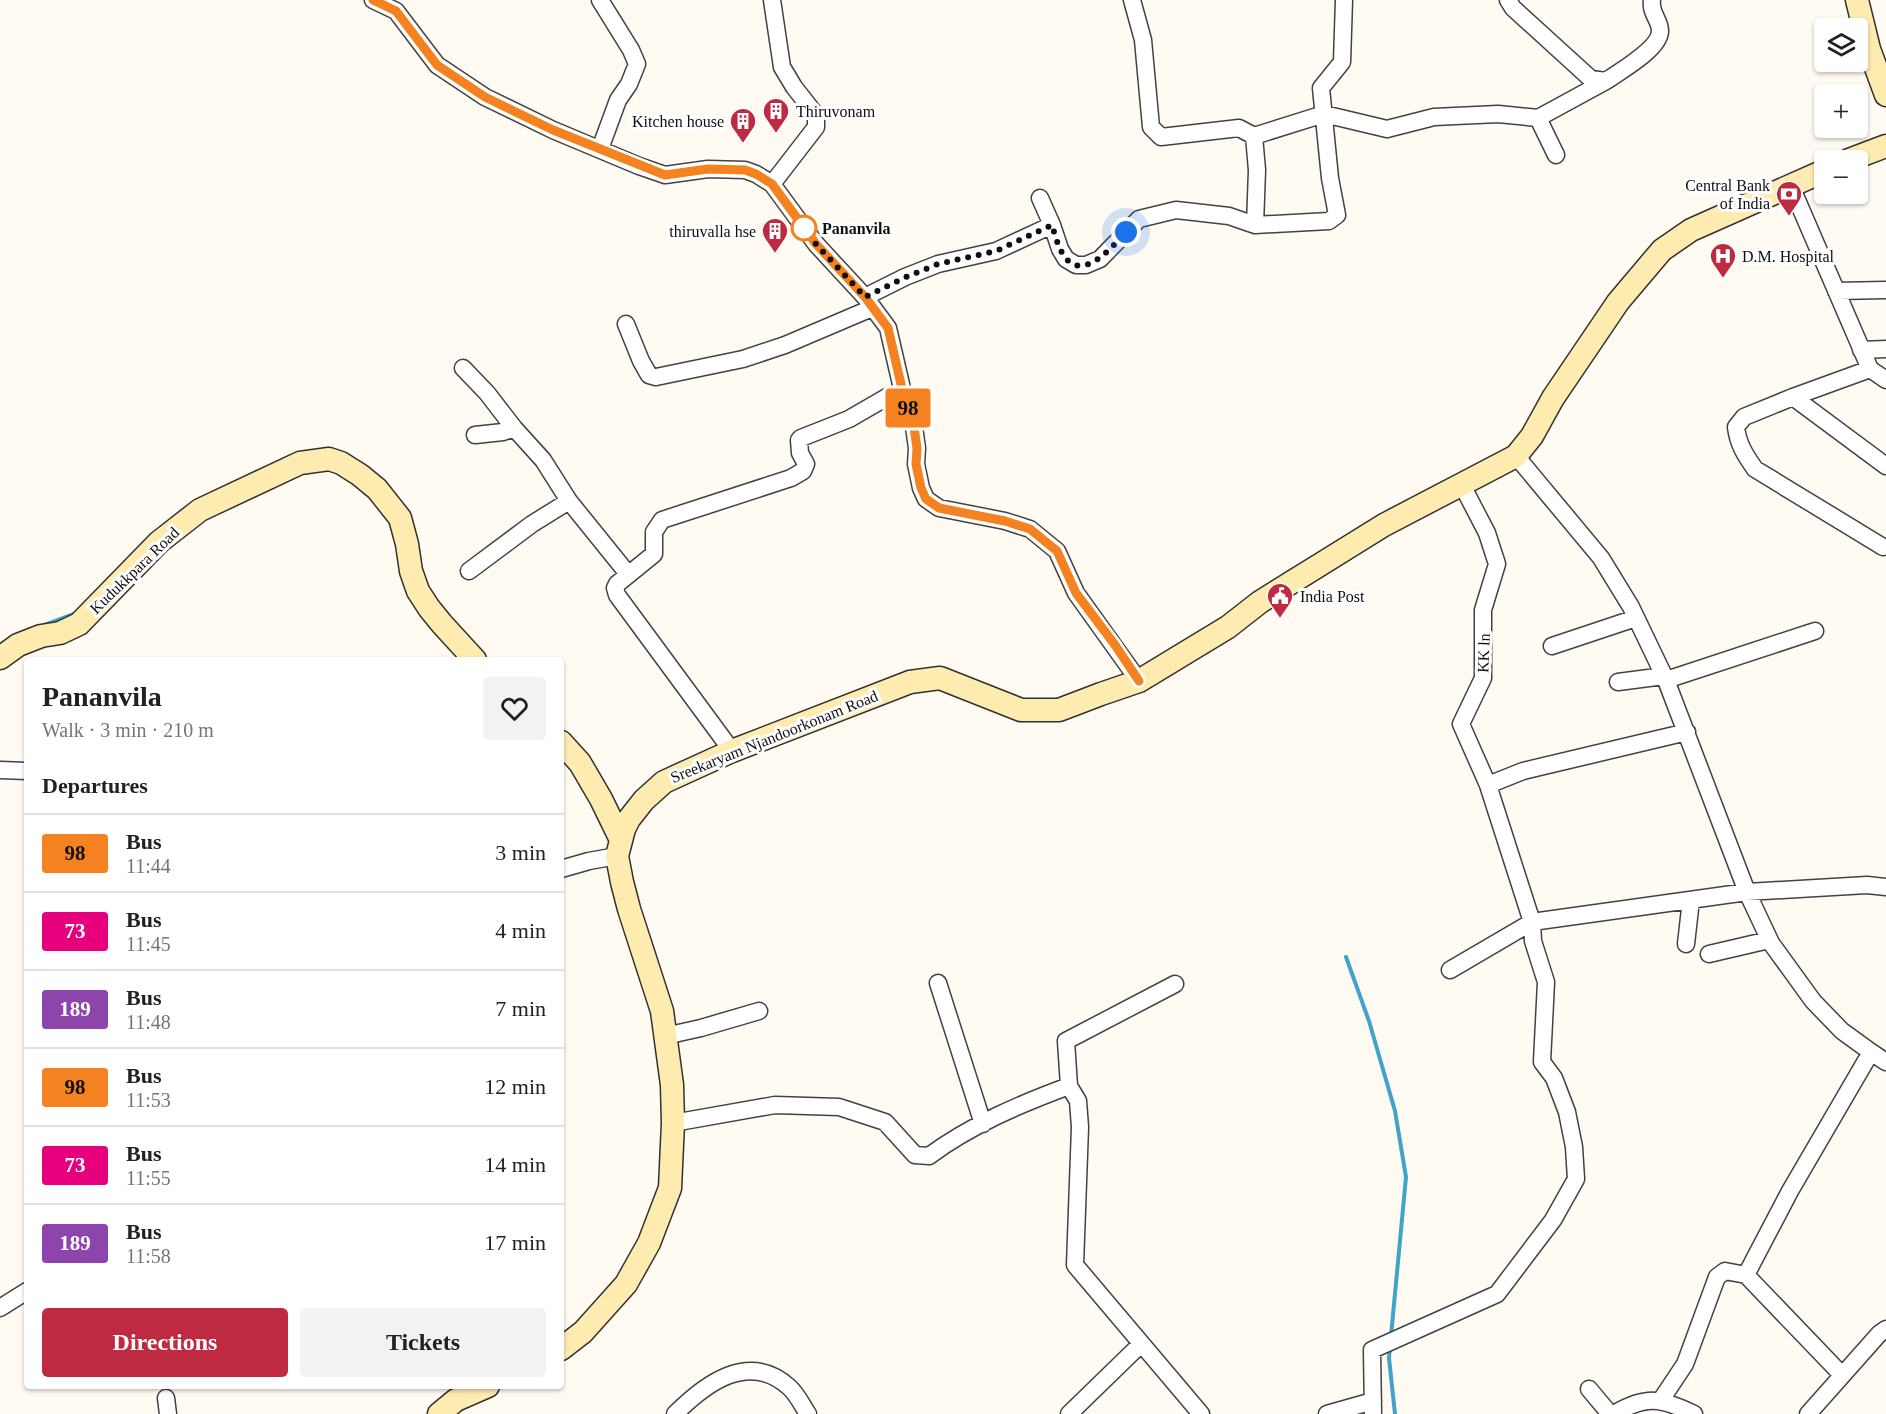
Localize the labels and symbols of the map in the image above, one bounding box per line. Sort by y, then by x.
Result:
building icon: Thiruvonam [761,96,791,134]
place label: Thiruvonam [796,103,876,120]
building icon: Kitchen house [728,106,758,144]
place label: Kitchen house [632,113,724,130]
place label: Central Bank of India [1685,177,1770,212]
bank icon: Central Bank of India [1774,179,1804,217]
marker: Pananvila [791,215,817,241]
building icon: thiruvalla hse [760,216,790,254]
your location [1111,217,1141,247]
place label: Pananvila [822,220,890,237]
place label: thiruvalla hse [669,223,756,240]
hospital icon: D.M. Hospital [1708,241,1738,279]
place label: D.M. Hospital [1742,248,1835,266]
line badge: 98 [881,388,935,428]
street label: Kudukkpara Road [86,524,183,618]
public building icon: India Post [1265,581,1295,619]
place label: India Post [1300,588,1365,605]
street label: KK ln [1474,633,1493,673]
street label: Sreekaryam Njandoorkonam Road [668,687,881,787]

